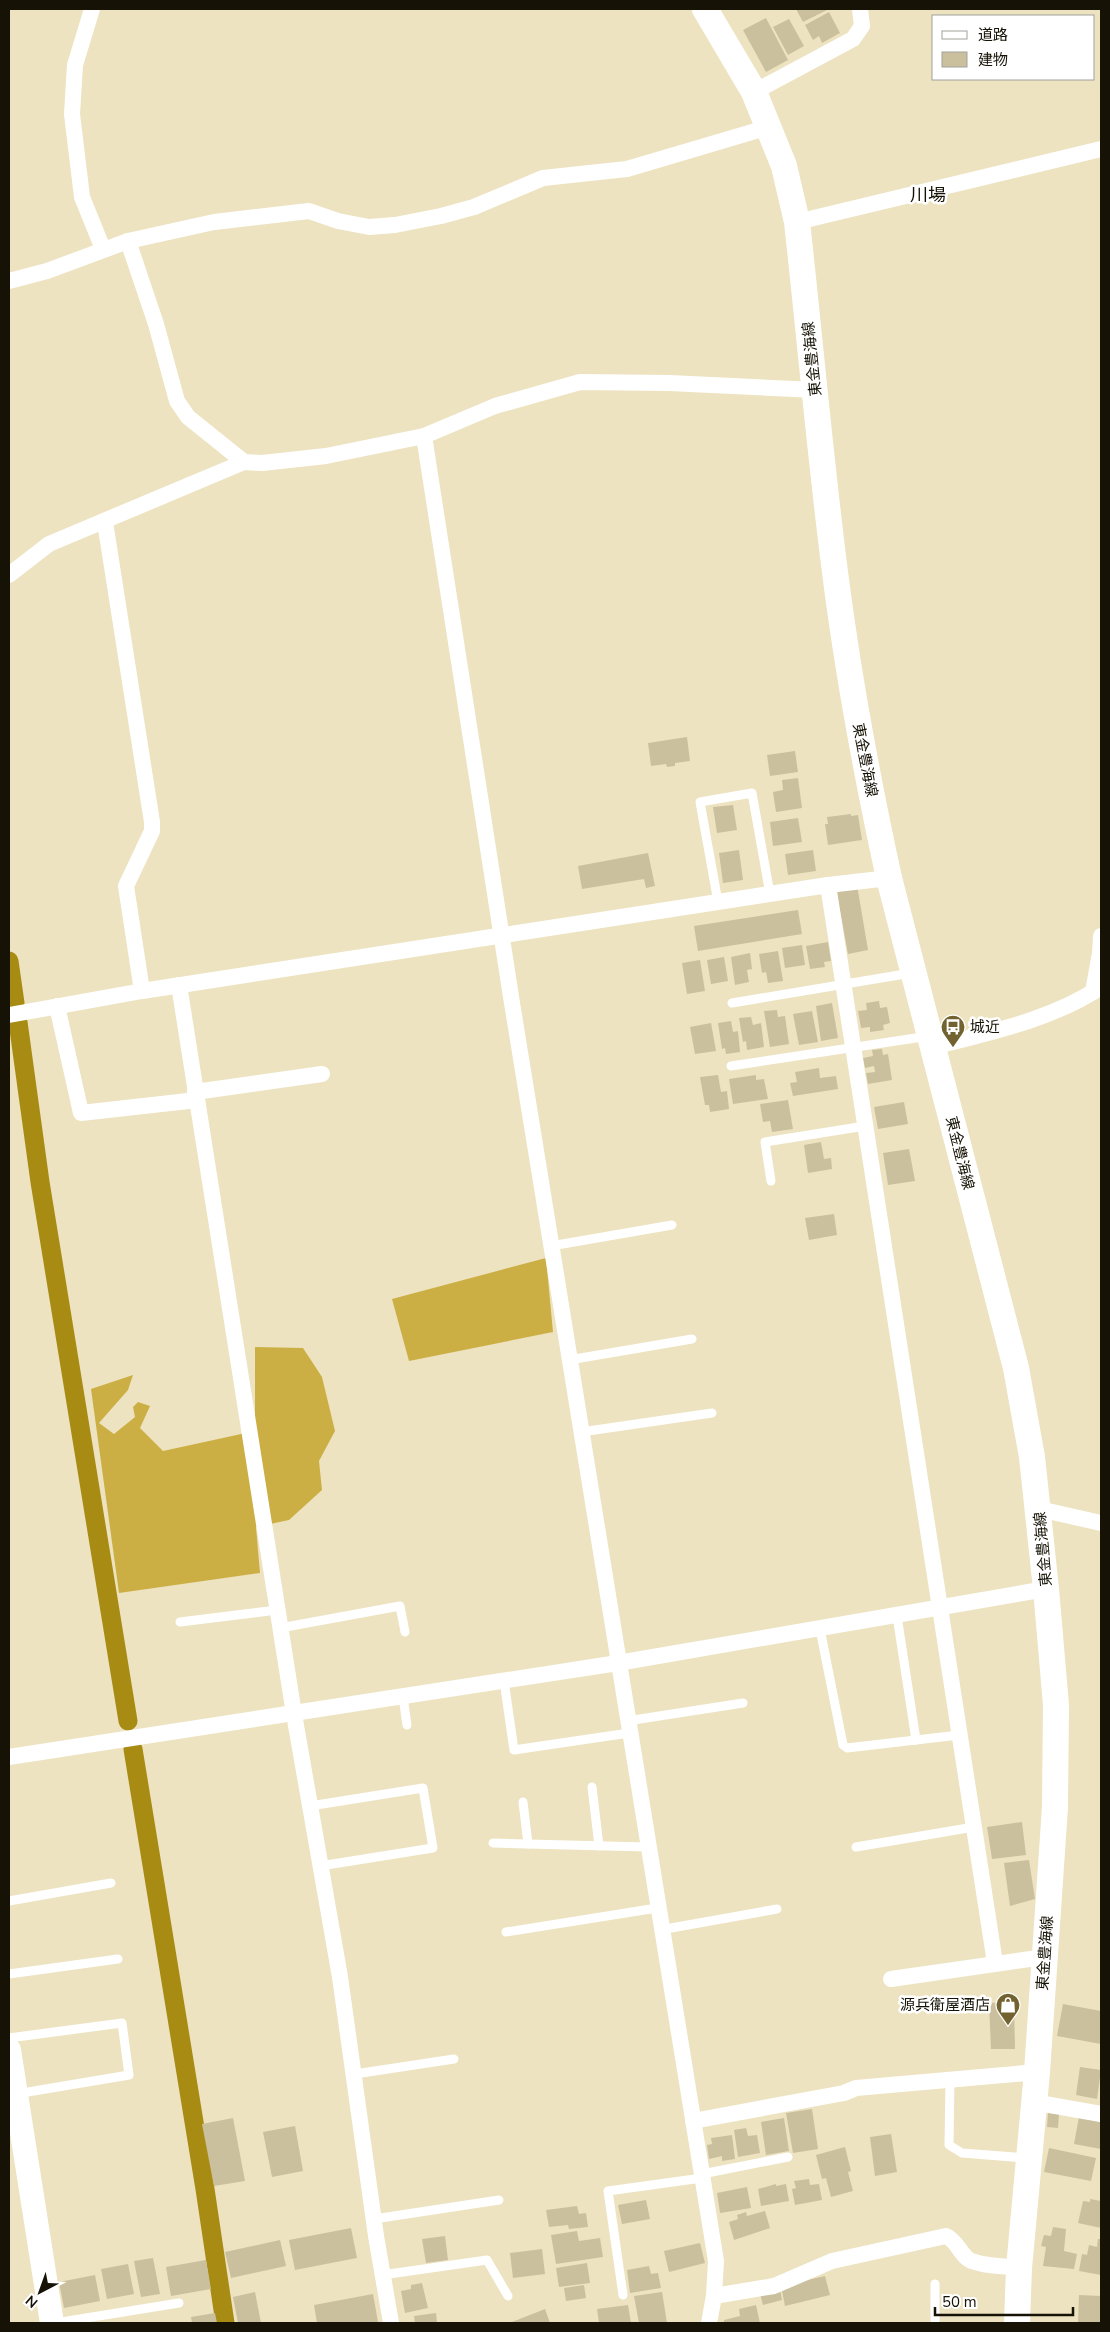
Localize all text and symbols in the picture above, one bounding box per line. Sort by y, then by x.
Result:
legend [932,15,1095,80]
text: 道路 [978,25,1008,45]
text: 建物 [978,50,1008,70]
district label: 川場 [910,183,946,207]
street label: 東金豊海線 [798,321,826,397]
street label: 東金豊海線 [848,721,882,799]
bus stop icon: 城近 [940,1014,966,1048]
place label: 城近 [970,1017,1000,1037]
street label: 東金豊海線 [941,1114,979,1192]
street label: 東金豊海線 [1030,1511,1056,1587]
street label: 東金豊海線 [1032,1915,1058,1991]
shop icon: 源兵衛屋酒店 [995,1992,1021,2026]
place label: 源兵衛屋酒店 [900,1995,990,2015]
north arrow [15,2267,65,2317]
scale bar [935,2284,1072,2316]
text: N [22,2291,42,2312]
text: 50 m [942,2292,977,2312]

